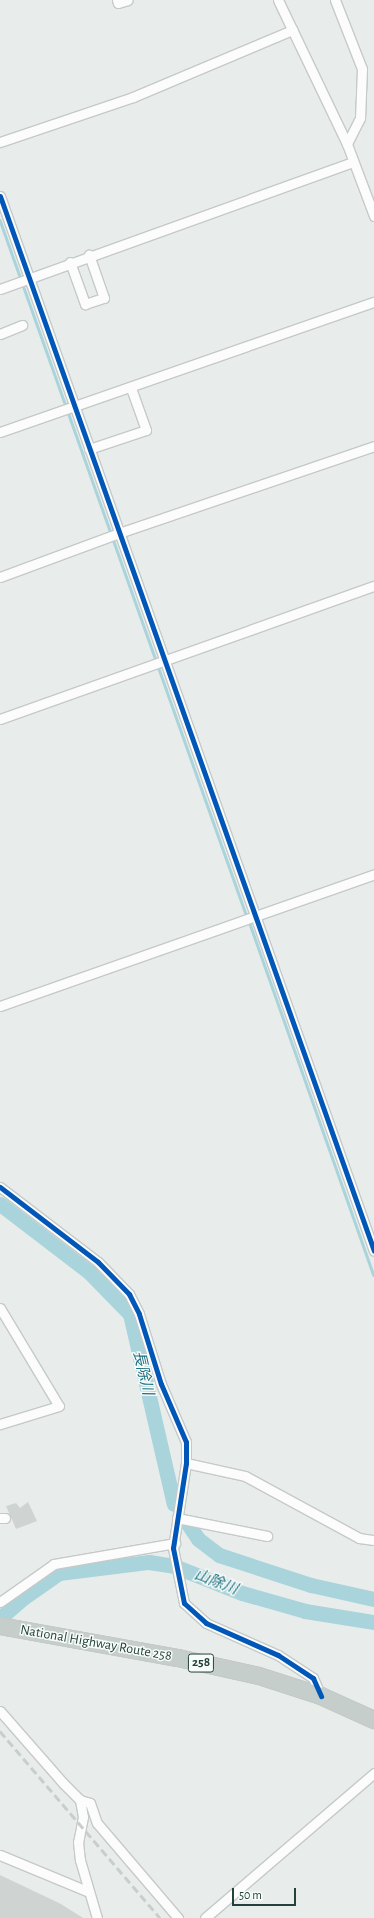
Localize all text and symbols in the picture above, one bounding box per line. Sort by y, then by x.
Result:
water label: 長除川 [129,1349,157,1397]
water label: 山除川 [192,1566,240,1598]
street label: National Highway Route 258 [19,1621,173,1665]
road number: 258 [187,1652,215,1674]
scale bar [234,1880,298,1906]
text: 50 m [239,1889,262,1901]

